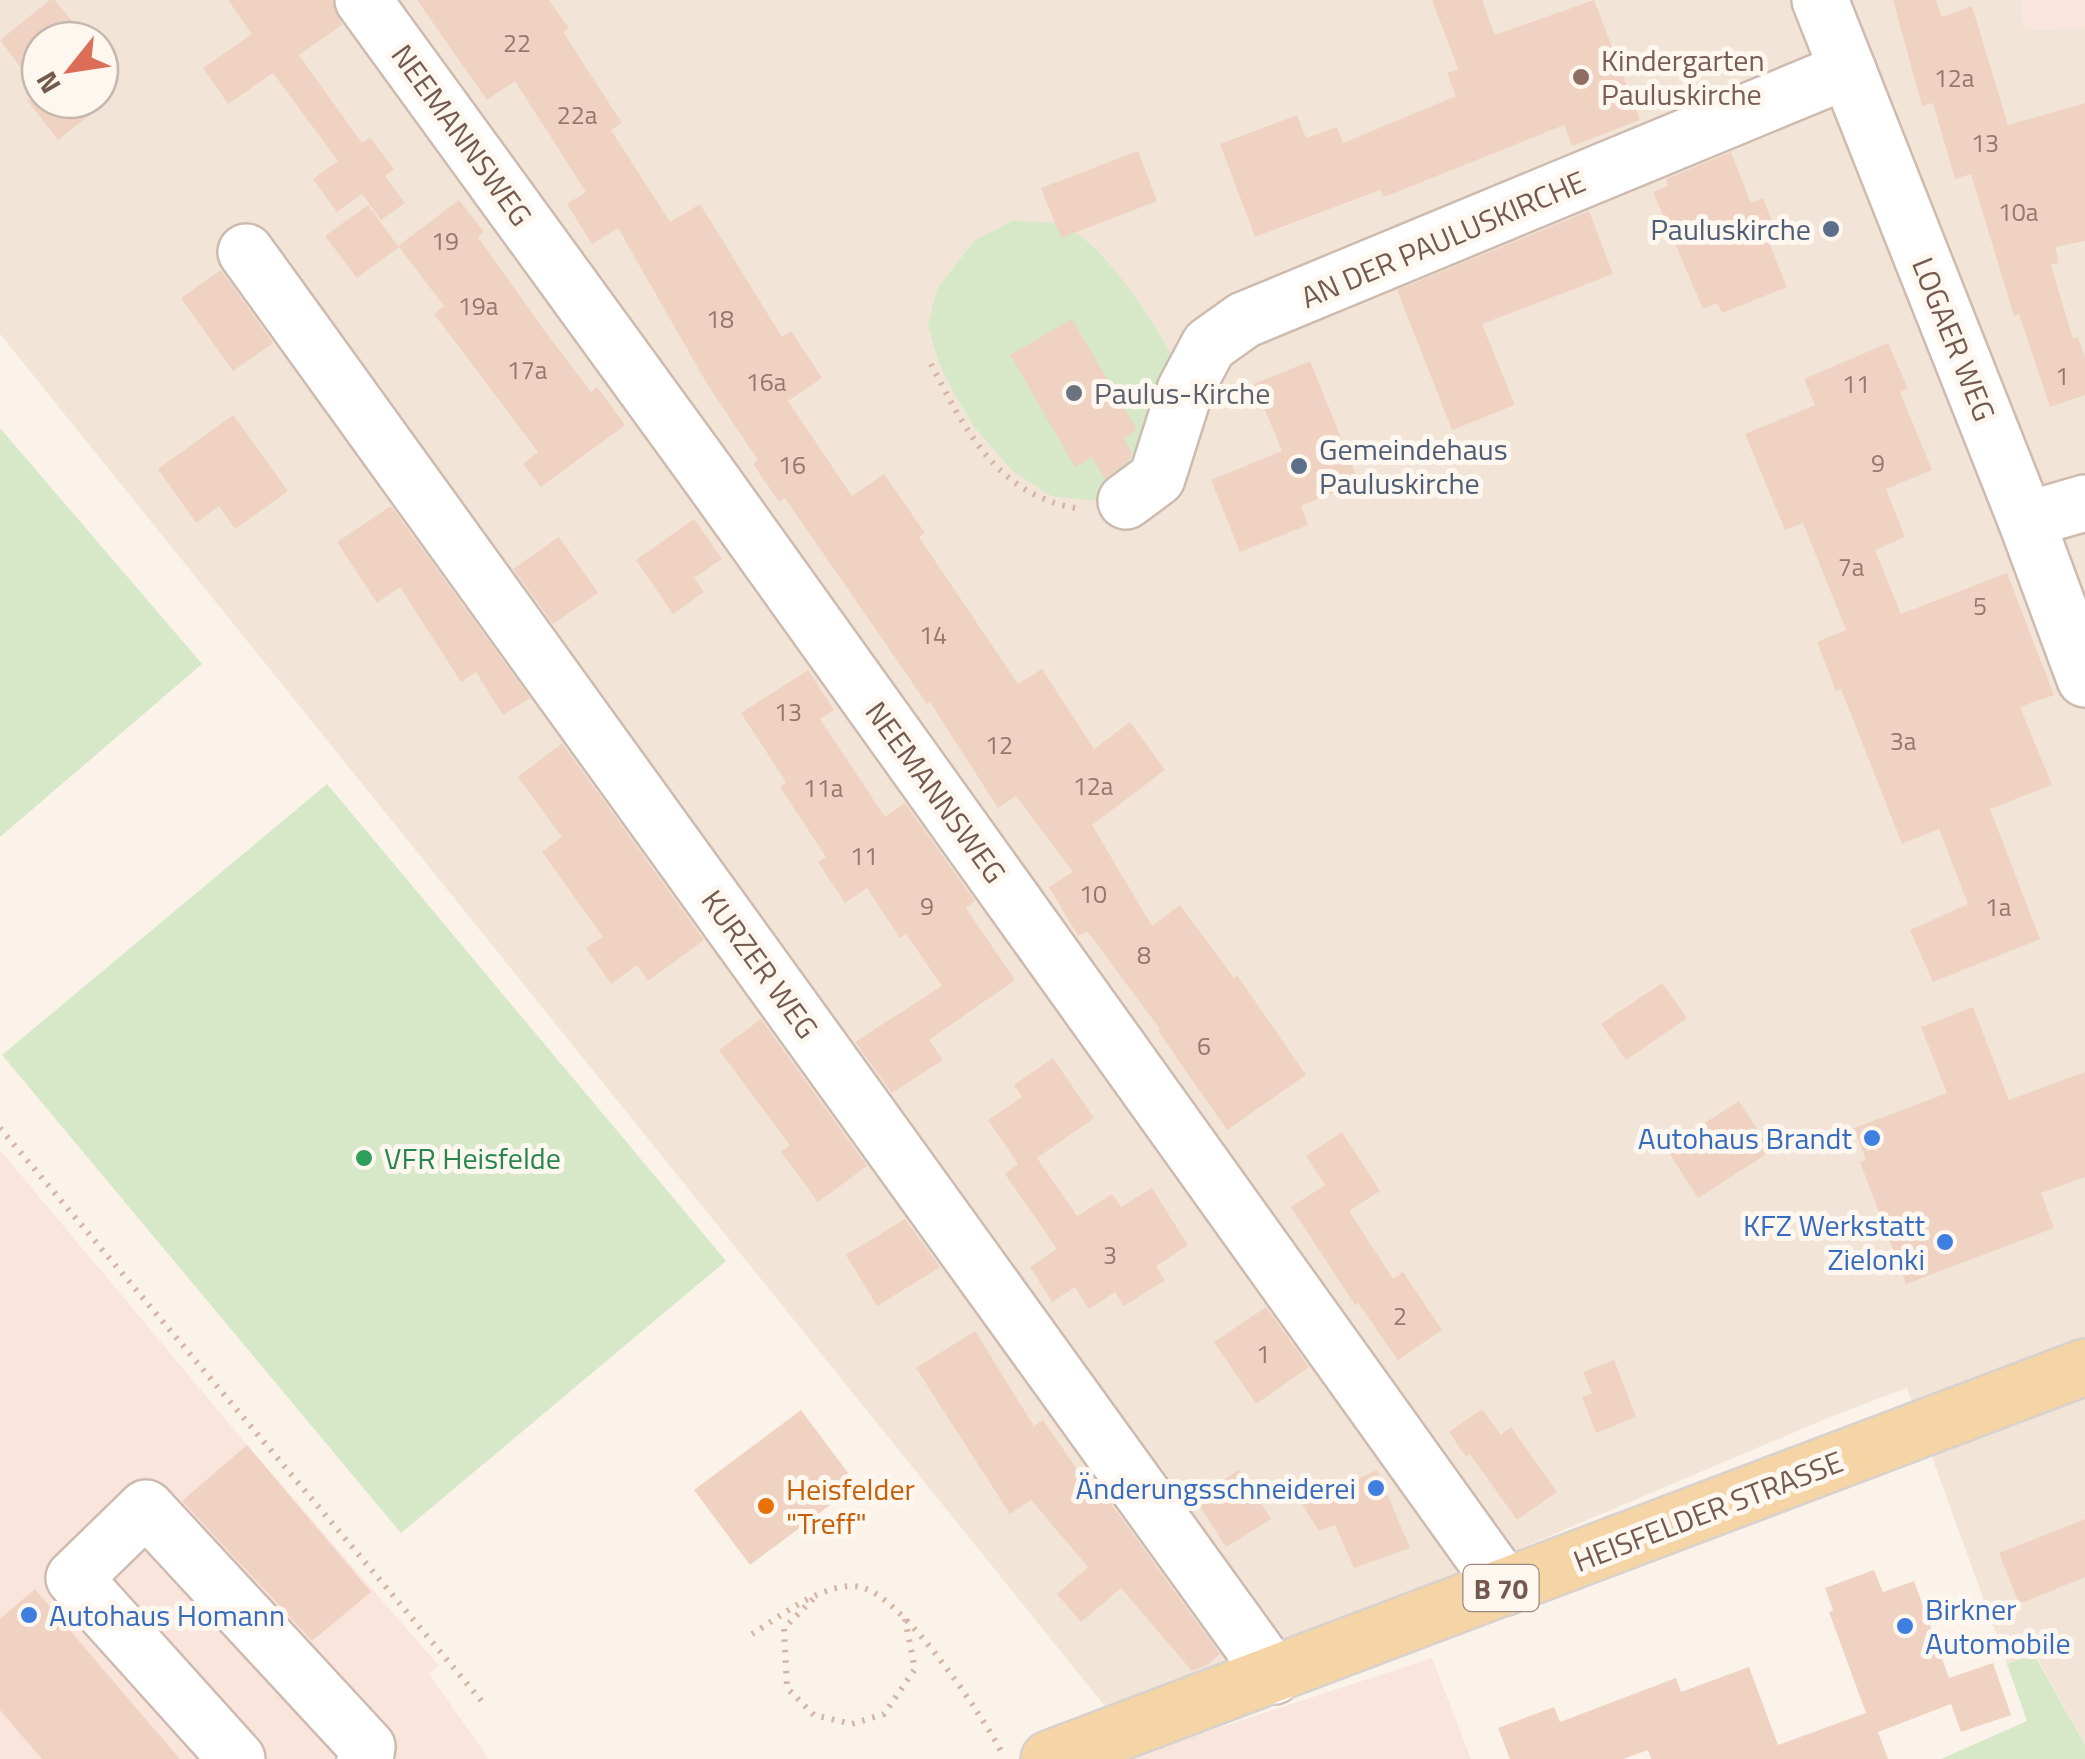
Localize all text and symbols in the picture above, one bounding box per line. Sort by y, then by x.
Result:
north arrow [20,20,120,120]
house number: 22 [503,24,531,62]
street label: NEEMANNSWEG [380,35,544,235]
place label: Kindergarten Pauluskirche [1601,37,1765,117]
house number: 12a [1934,59,1975,97]
text: N [24,64,71,102]
marker: Kindergarten Pauluskirche [1570,66,1592,88]
house number: 22a [557,96,598,134]
house number: 13 [1971,124,1999,162]
street label: AN DER PAULUSKIRCHE [1294,158,1592,320]
house number: 10a [1998,193,2039,231]
place label: Pauluskirche [1650,206,1811,252]
marker: Pauluskirche [1820,218,1842,240]
house number: 19 [431,222,459,260]
street label: LOGAER WEG [1900,250,2008,428]
house number: 19a [458,287,499,325]
house number: 18 [706,300,734,338]
house number: 17a [507,351,548,389]
house number: 1 [2055,357,2069,395]
house number: 16a [746,363,787,401]
house number: 11 [1842,365,1870,403]
place label: Paulus-Kirche [1094,370,1270,416]
marker: Paulus-Kirche [1063,382,1085,404]
place label: Gemeindehaus Pauluskirche [1319,426,1508,506]
house number: 9 [1871,444,1885,482]
house number: 16 [778,446,806,484]
marker: Gemeindehaus Pauluskirche [1288,455,1310,477]
house number: 7a [1838,548,1865,586]
house number: 5 [1973,587,1987,625]
house number: 14 [919,616,947,654]
street label: NEEMANNSWEG [854,692,1018,892]
house number: 13 [774,693,802,731]
house number: 3a [1890,722,1917,760]
house number: 12 [985,726,1013,764]
house number: 12a [1073,767,1114,805]
house number: 11a [803,769,844,807]
house number: 11 [850,837,878,875]
house number: 10 [1079,875,1107,913]
street label: KURZER WEG [690,880,830,1048]
house number: 9 [920,887,934,925]
house number: 1a [1985,888,2012,926]
house number: 8 [1137,936,1151,974]
house number: 6 [1197,1027,1211,1065]
place label: Autohaus Brandt [1638,1115,1852,1161]
marker: Autohaus Brandt [1861,1127,1883,1149]
place label: VFR Heisfelde [384,1135,561,1181]
marker: VFR Heisfelde [353,1147,375,1169]
place label: KFZ Werkstatt Zielonki [1743,1202,1925,1282]
marker: KFZ Werkstatt Zielonki [1934,1231,1956,1253]
house number: 3 [1103,1236,1117,1274]
house number: 2 [1393,1297,1407,1335]
house number: 1 [1256,1335,1270,1373]
street label: HEISFELDER STRASSE [1567,1438,1849,1584]
place label: Änderungsschneiderei [1075,1465,1356,1511]
place label: Heisfelder "Treff" [786,1466,915,1546]
marker: Änderungsschneiderei [1365,1477,1387,1499]
marker: Heisfelder "Treff" [755,1495,777,1517]
road number: B 70 [1464,1565,1538,1611]
place label: Birkner Automobile [1925,1586,2071,1666]
place label: Autohaus Homann [49,1592,285,1638]
marker: Autohaus Homann [18,1604,40,1626]
marker: Birkner Automobile [1894,1615,1916,1637]

